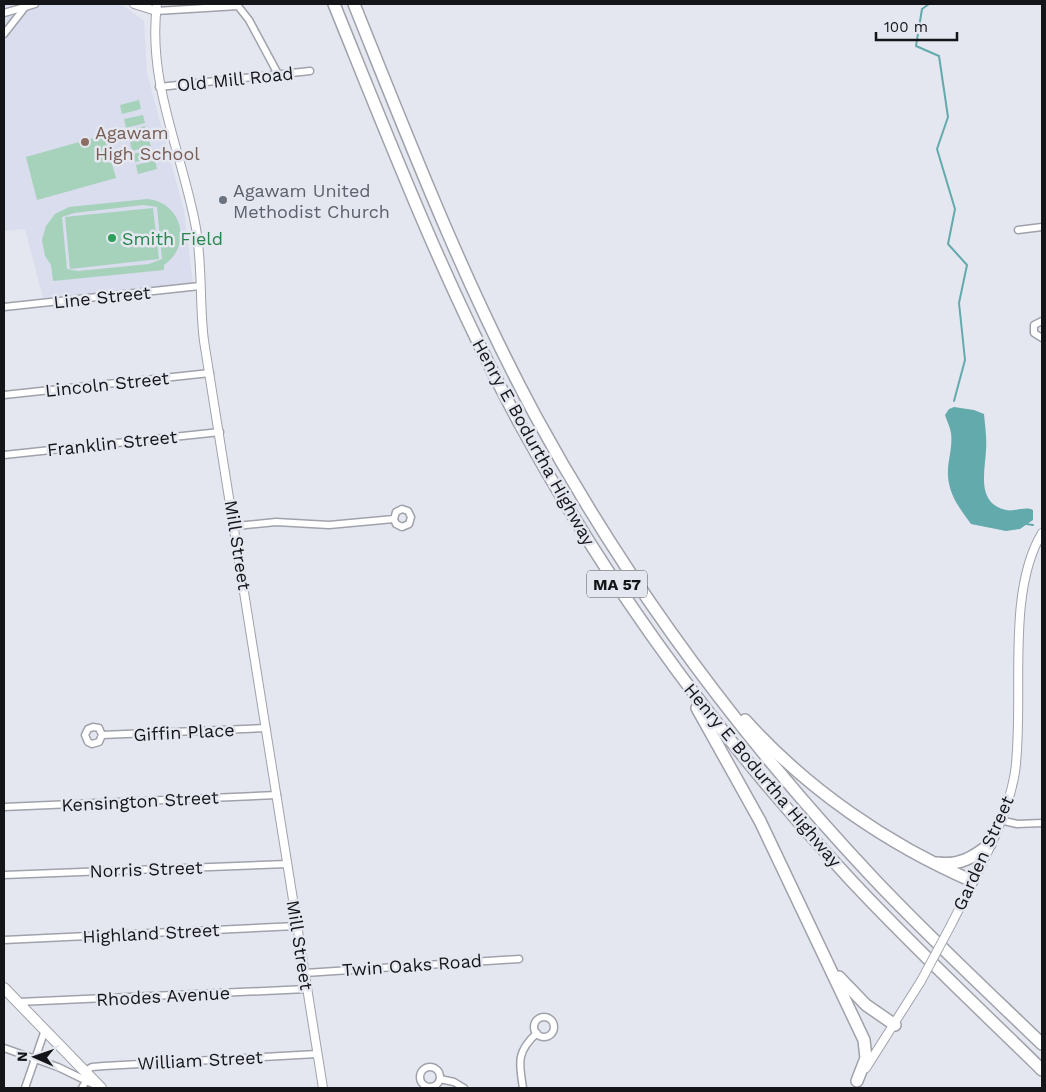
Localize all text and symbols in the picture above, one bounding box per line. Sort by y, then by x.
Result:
scale bar [876,10,957,42]
text: 100 m [884,18,928,36]
street label: Old Mill Road [176,62,294,96]
place label: Agawam High School [95,122,200,164]
marker: Agawam High School [79,136,91,148]
place label: Agawam United Methodist Church [233,180,390,222]
marker: Agawam United Methodist Church [217,194,229,206]
place label: Smith Field [122,228,223,249]
marker: Smith Field [106,232,118,244]
street label: Line Street [52,281,152,313]
street label: Henry E Bodurtha Highway [468,335,600,550]
street label: Lincoln Street [44,367,170,401]
street label: Franklin Street [46,426,179,460]
street label: Mill Street [221,498,256,592]
road number: MA 57 [587,570,647,598]
street label: Henry E Bodurtha Highway [680,679,846,872]
street label: Giffin Place [133,719,235,745]
street label: Kensington Street [61,786,220,816]
street label: Garden Street [948,792,1018,914]
street label: Norris Street [89,857,203,881]
street label: Mill Street [283,898,318,992]
street label: Highland Street [82,919,220,947]
street label: Twin Oaks Road [341,950,483,980]
street label: Rhodes Avenue [96,982,230,1010]
north arrow [10,1032,60,1082]
street label: William Street [137,1046,264,1074]
text: N [14,1051,30,1062]

